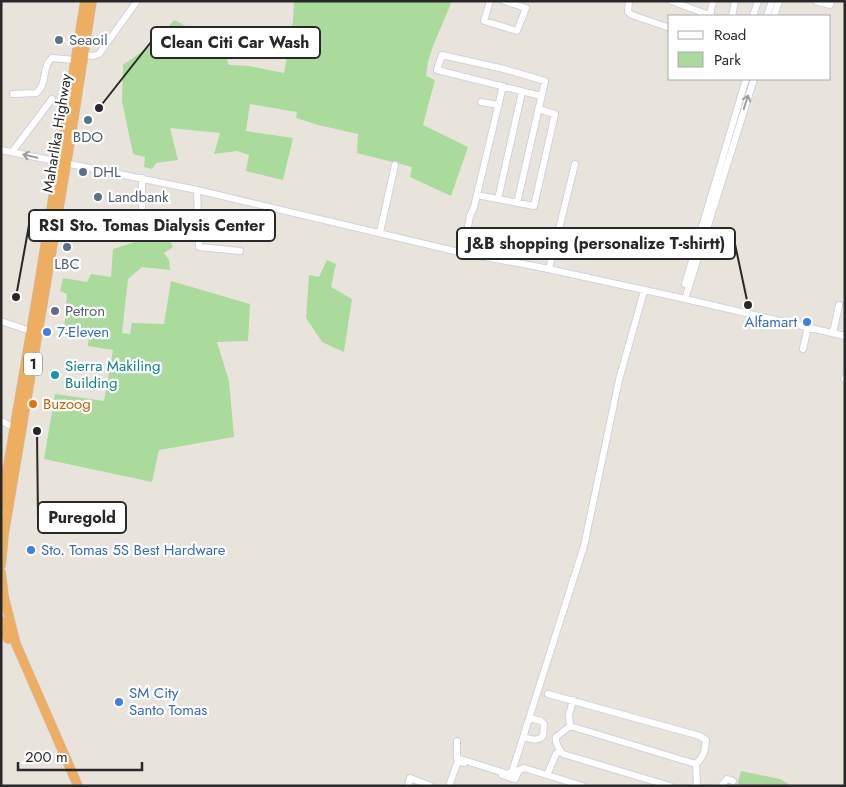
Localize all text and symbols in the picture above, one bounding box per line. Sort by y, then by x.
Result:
legend [668,15,831,80]
text: Road [714,24,746,46]
callout: Clean Citi Car Wash [151,27,320,58]
place label: Seaoil [69,29,108,51]
text: Clean Citi Car Wash [161,31,309,54]
marker: Seaoil [53,34,65,46]
text: Park [714,49,741,71]
street label: Maharlika Highway [37,72,77,194]
one-way arrow [742,95,751,110]
marker: BDO [82,114,94,126]
place label: BDO [73,126,103,148]
one-way arrow [22,151,38,160]
place label: DHL [93,161,121,183]
marker: DHL [77,166,89,178]
place label: Landbank [108,186,169,208]
marker: Landbank [92,191,104,203]
callout: RSI Sto. Tomas Dialysis Center [29,210,275,241]
text: RSI Sto. Tomas Dialysis Center [39,214,266,237]
callout: J&B shopping (personalize T-shirtt) [457,228,735,259]
text: J&B shopping (personalize T-shirtt) [464,232,725,255]
marker: LBC [61,241,73,253]
place label: LBC [54,253,80,275]
place label: Petron [65,300,105,322]
marker: Petron [49,305,61,317]
place label: Alfamart [744,311,797,333]
marker: Alfamart [801,316,813,328]
place label: 7-Eleven [57,321,109,343]
marker: 7-Eleven [41,326,53,338]
road number: 1 [24,352,42,376]
place label: Sierra Makiling Building [65,355,161,394]
marker: Sierra Makiling Building [49,369,61,381]
place label: Buzoog [43,393,91,415]
marker: Buzoog [27,398,39,410]
callout: Puregold [38,502,126,533]
text: Puregold [48,506,116,529]
place label: Sto. Tomas 5S Best Hardware [41,539,226,561]
marker: Sto. Tomas 5S Best Hardware [25,544,37,556]
place label: SM City Santo Tomas [129,682,207,721]
marker: SM City Santo Tomas [113,696,125,708]
scale bar [18,740,141,772]
text: 200 m [25,746,68,768]

